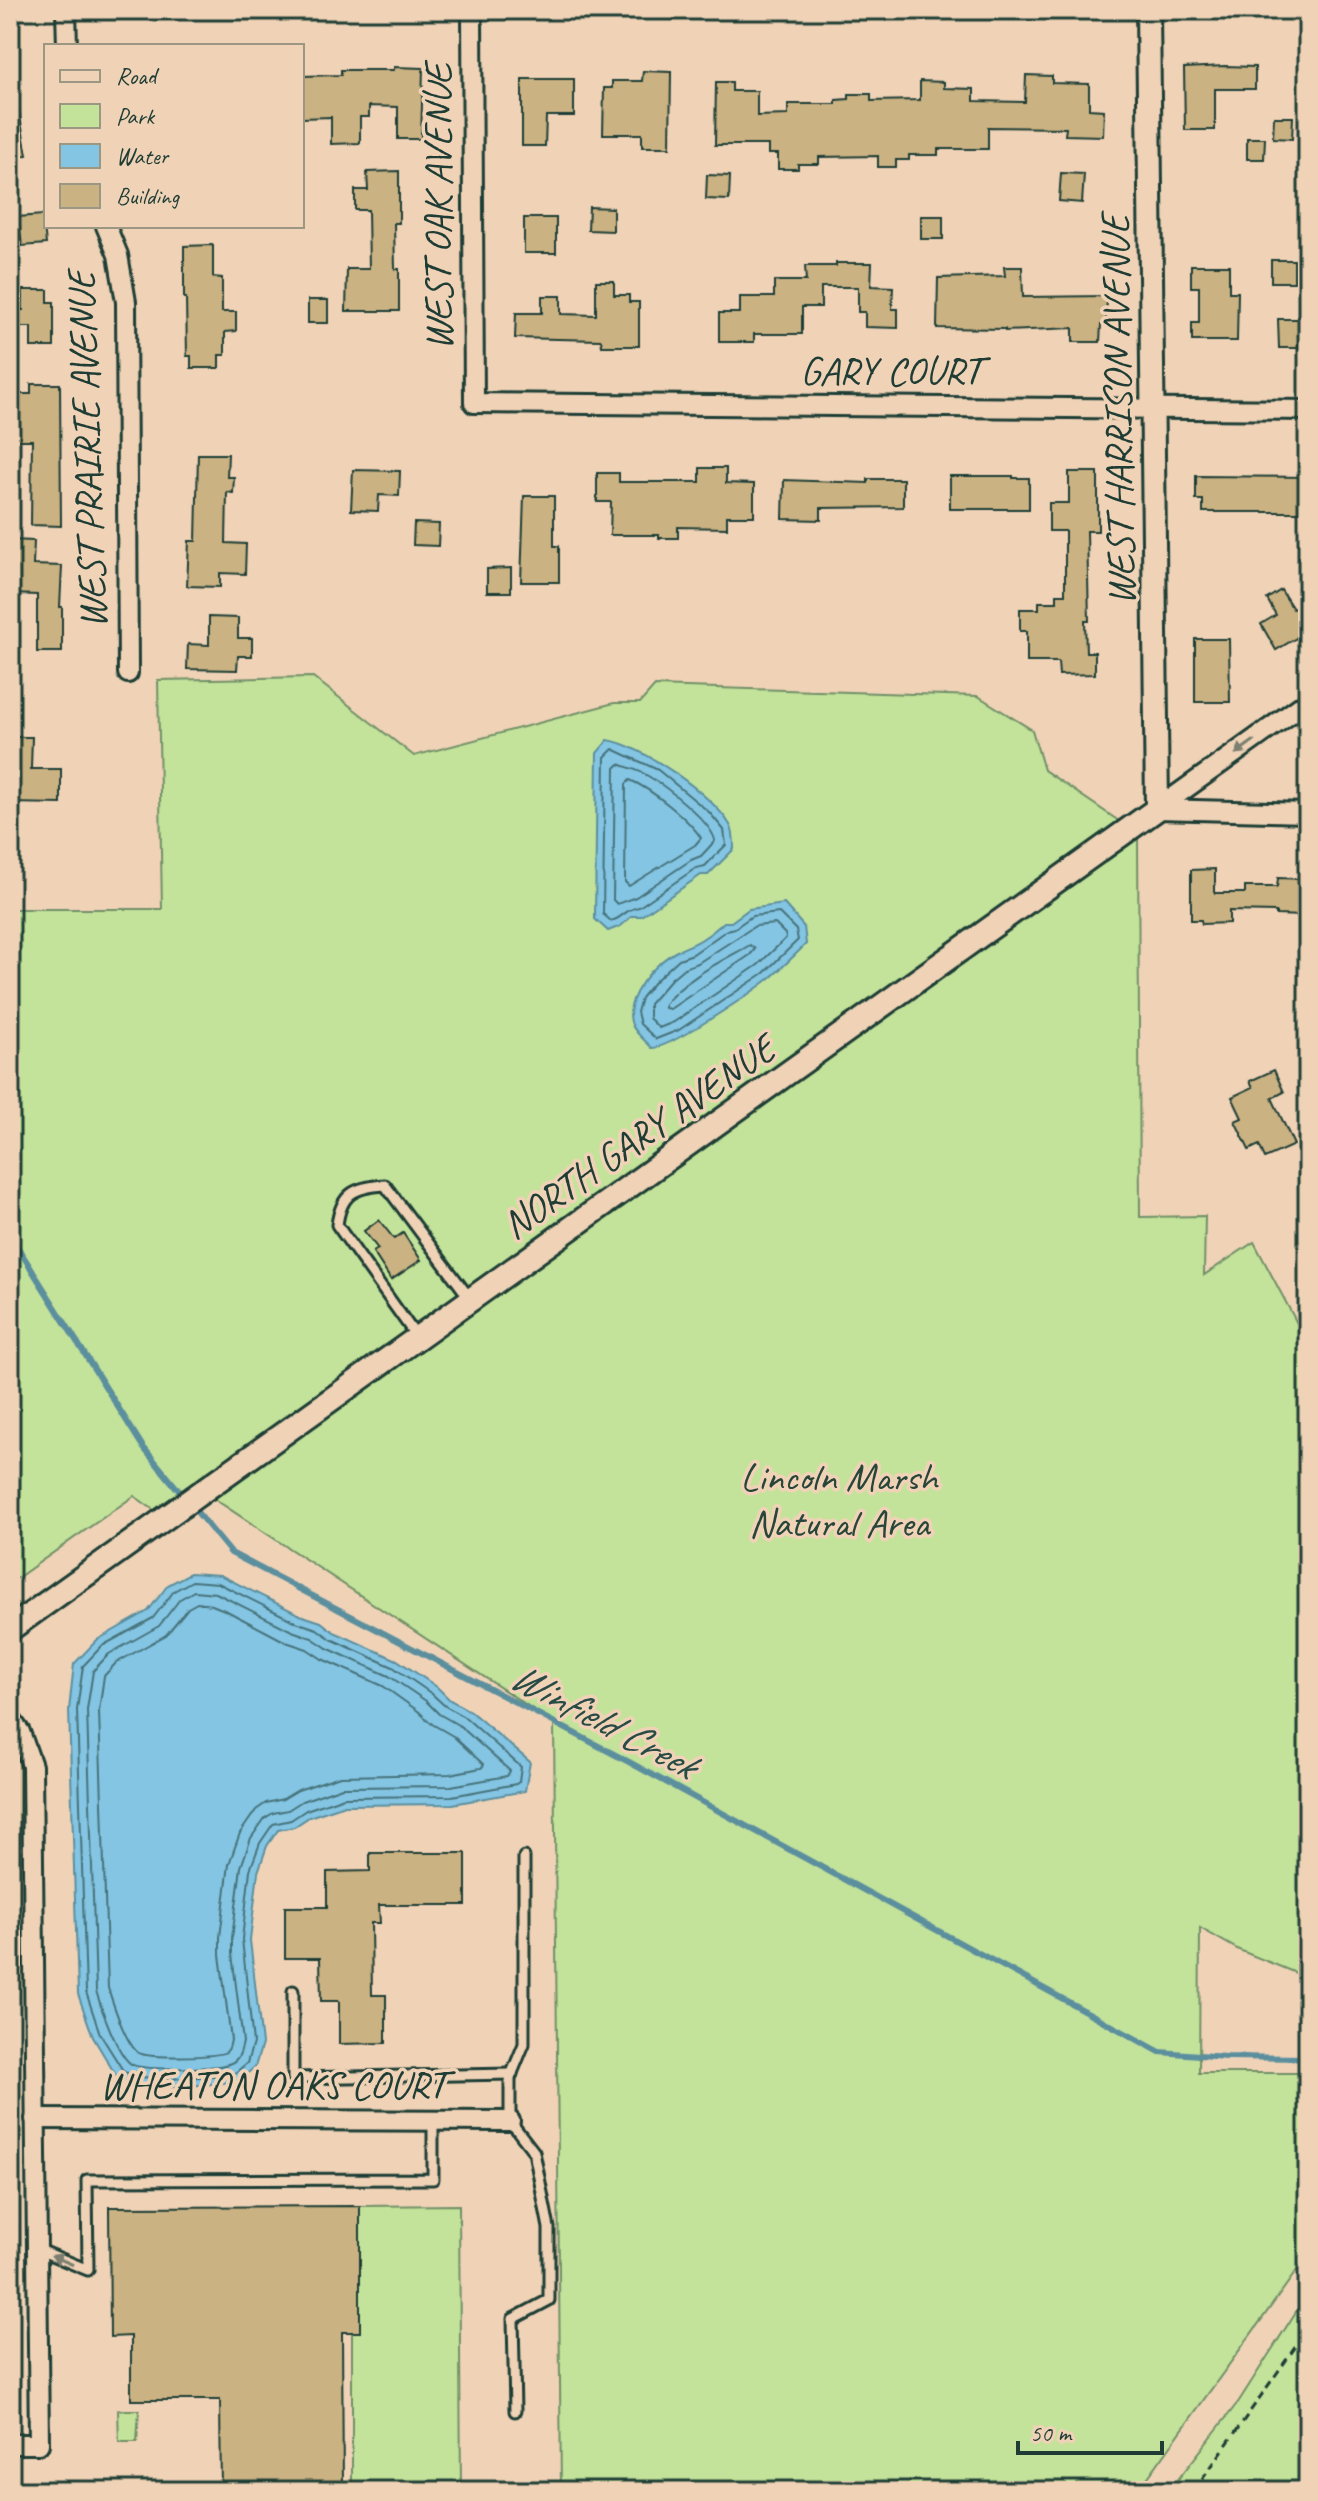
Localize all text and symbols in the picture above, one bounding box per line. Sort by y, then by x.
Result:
legend [44,44,304,228]
street label: WEST OAK AVENUE [413,59,463,350]
text: Road [116,61,160,91]
text: Park [116,101,156,131]
text: Water [116,141,171,171]
text: Building [116,181,181,211]
street label: WEST HARRISON AVENUE [1090,209,1146,606]
street label: WEST PRAIRIE AVENUE [56,265,118,629]
street label: GARY COURT [800,346,991,396]
one-way arrow [1234,738,1255,754]
street label: NORTH GARY AVENUE [492,1021,789,1250]
park label: Lincoln Marsh Natural Area [740,1452,940,1548]
water label: Winfield Creek [501,1649,711,1794]
street label: WHEATON OAKS COURT [99,2060,456,2110]
one-way arrow [50,2253,74,2266]
scale bar [1018,2405,1162,2455]
text: 50 m [1030,2418,1073,2448]

